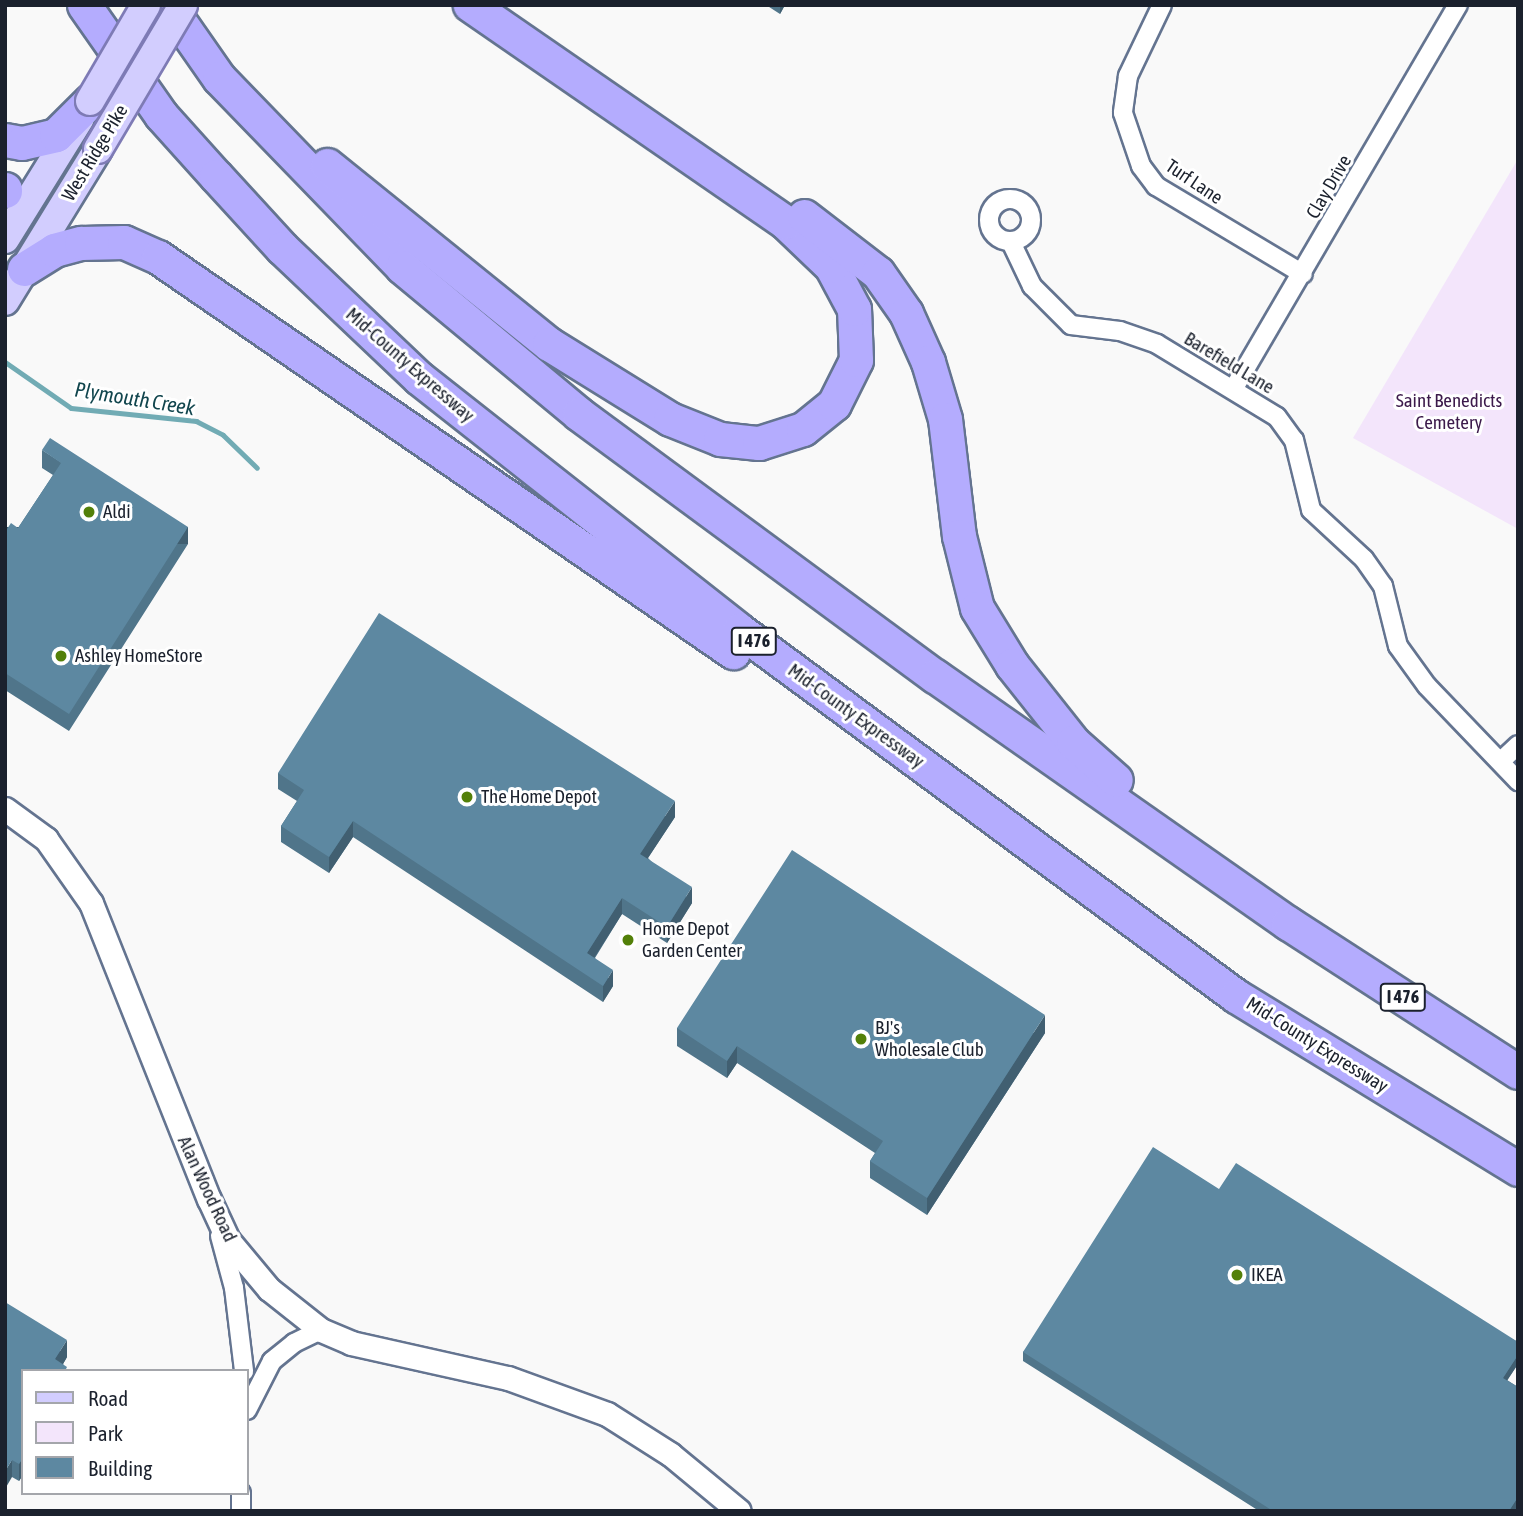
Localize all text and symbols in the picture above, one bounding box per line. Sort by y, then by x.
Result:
street label: West Ridge Pike [57,101,133,205]
street label: Clay Drive [1302,151,1356,223]
street label: Turf Lane [1161,155,1227,209]
street label: Mid-County Expressway [341,303,479,427]
street label: Barefield Lane [1180,327,1278,399]
water label: Plymouth Creek [73,376,197,420]
park label: Saint Benedicts Cemetery [1396,390,1502,434]
place label: Aldi [103,501,131,523]
marker: Aldi [81,504,97,520]
road number: I 476 [730,626,778,656]
place label: Ashley HomeStore [75,645,203,667]
marker: Ashley HomeStore [53,648,69,664]
street label: Mid-County Expressway [783,659,929,773]
place label: The Home Depot [481,786,597,808]
marker: The Home Depot [459,789,475,805]
place label: Home Depot Garden Center [642,918,742,962]
marker: Home Depot Garden Center [620,932,636,948]
road number: I 476 [1378,982,1428,1012]
street label: Mid-County Expressway [1242,992,1392,1098]
place label: BJ's Wholesale Club [875,1017,984,1061]
marker: BJ's Wholesale Club [853,1031,869,1047]
street label: Alan Wood Road [173,1133,241,1245]
place label: IKEA [1251,1264,1283,1286]
marker: IKEA [1229,1267,1245,1283]
legend [21,1369,248,1495]
text: Road [88,1386,128,1410]
text: Park [88,1421,123,1445]
text: Building [88,1456,152,1480]

